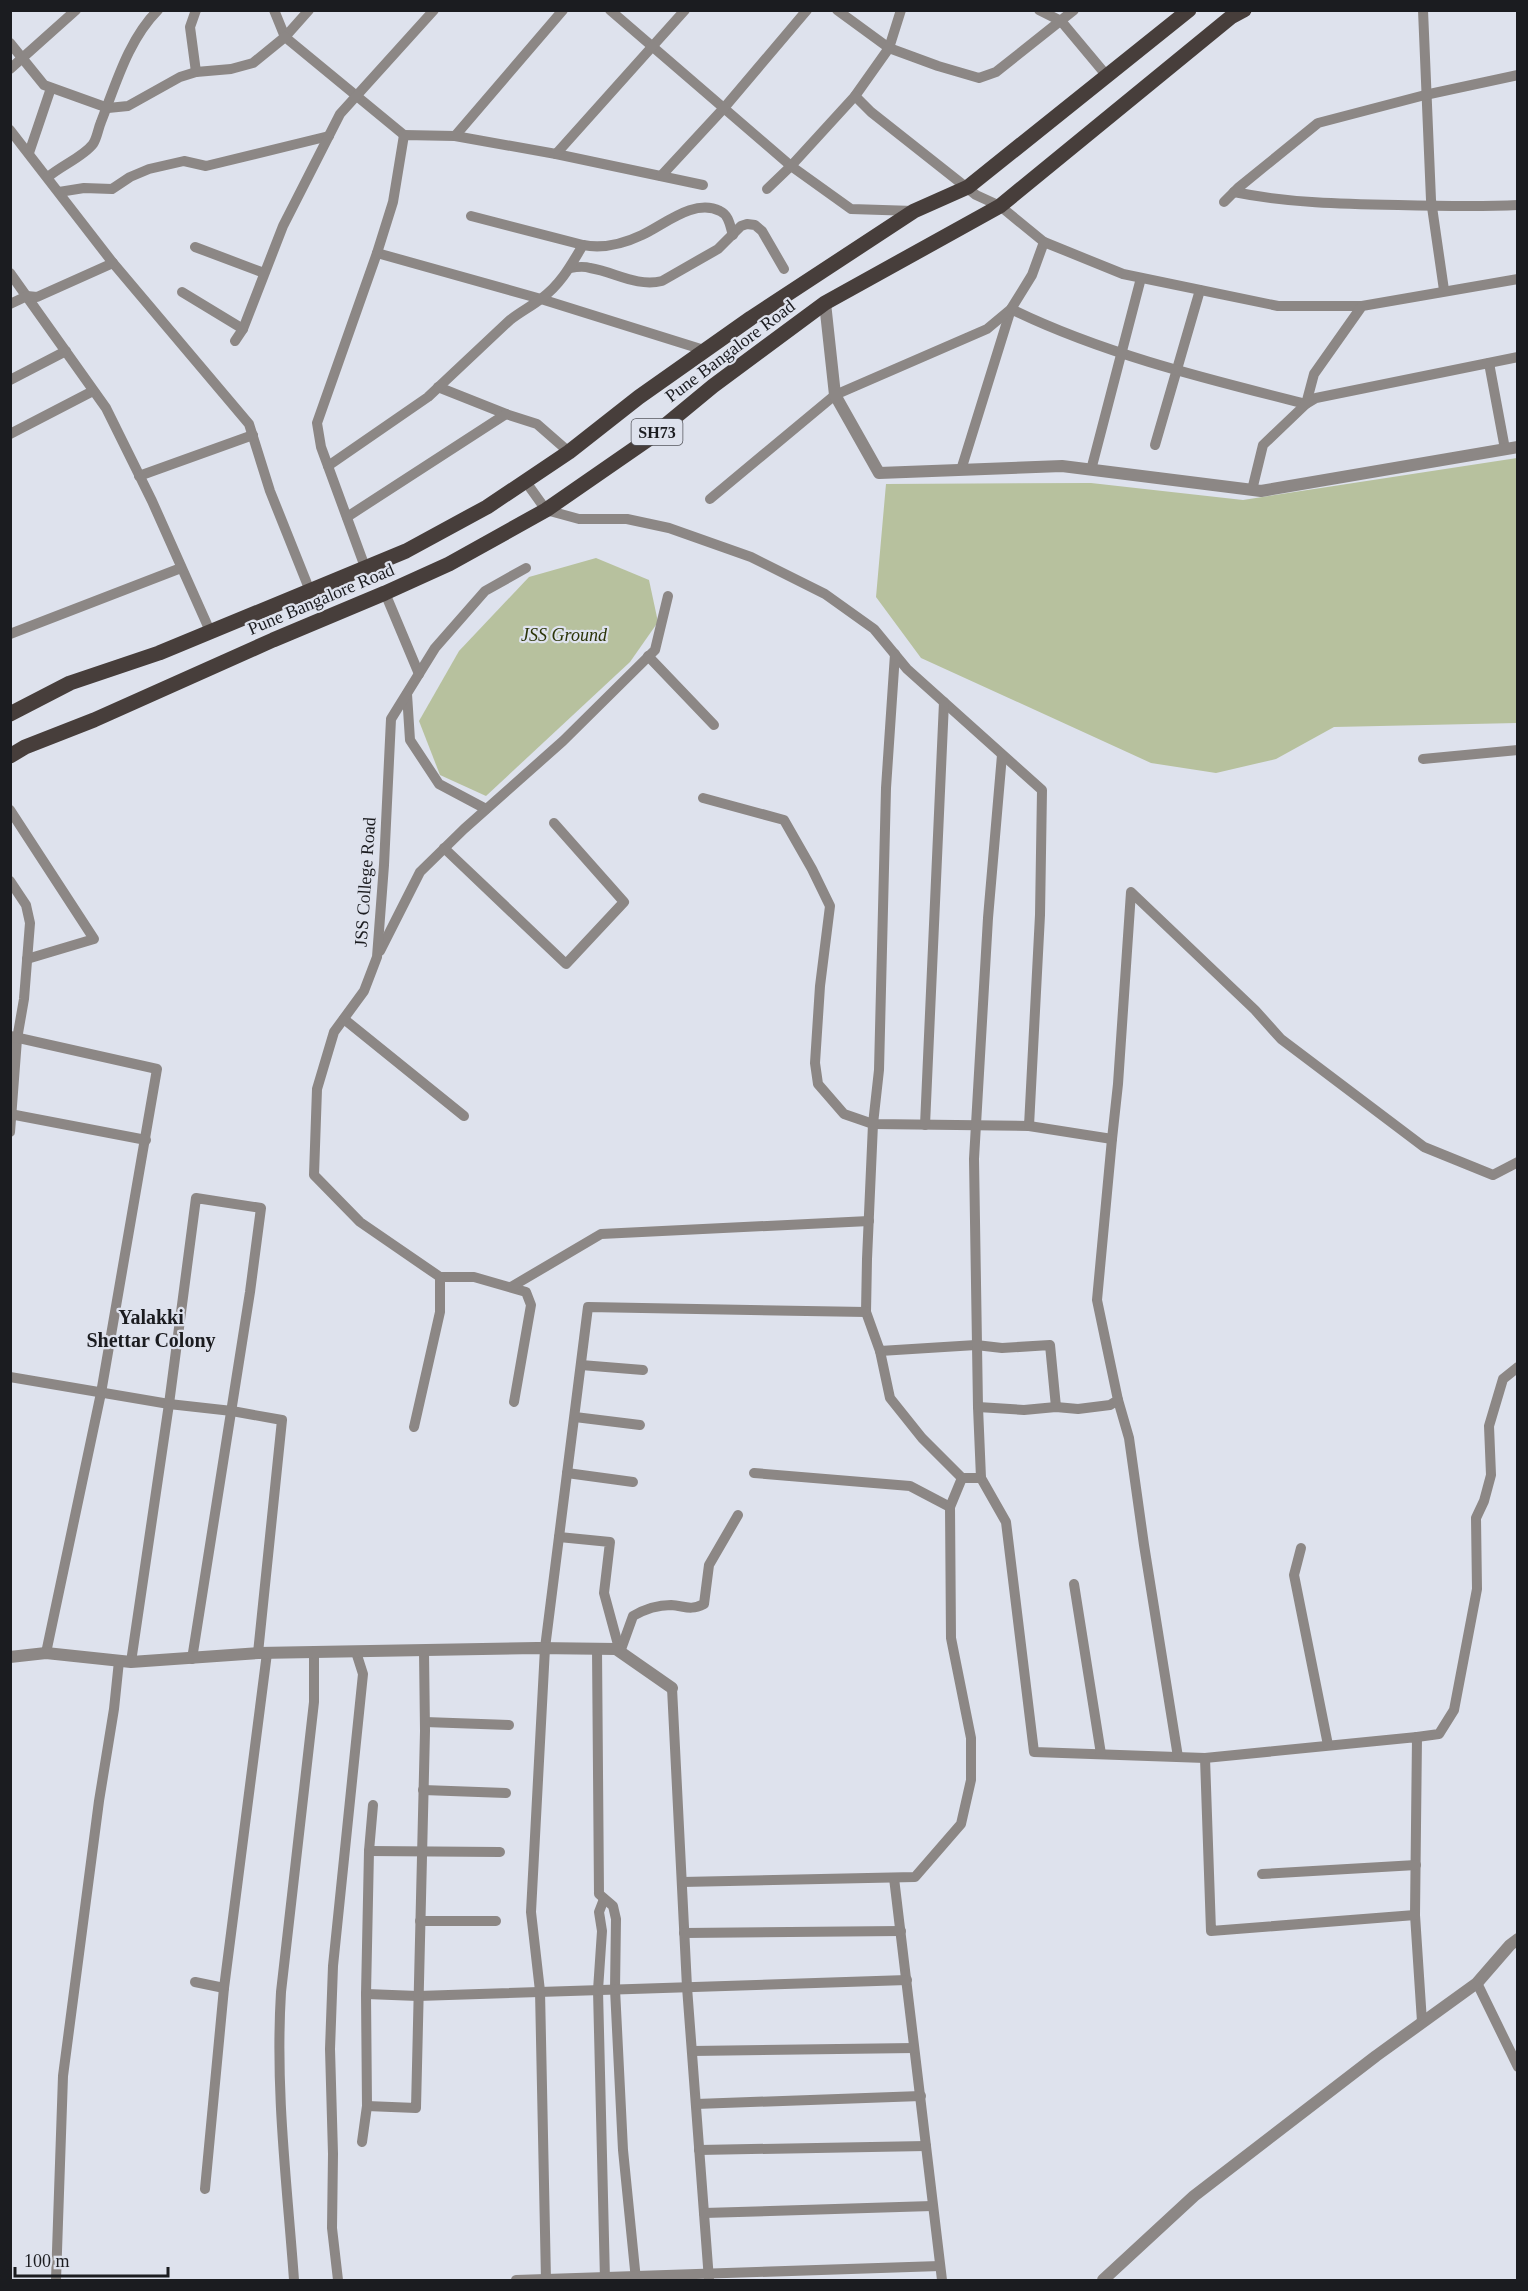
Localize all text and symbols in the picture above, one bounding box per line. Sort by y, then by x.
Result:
street label: Pune Bangalore Road [661,296,799,406]
road number: SH73 [632,419,682,445]
street label: Pune Bangalore Road [245,559,397,639]
park label: JSS Ground [521,625,608,645]
street label: JSS College Road [350,816,380,948]
district label: Yalakki Shettar Colony [86,1306,216,1352]
scale bar [15,2240,168,2278]
text: 100 m [24,2251,70,2271]

